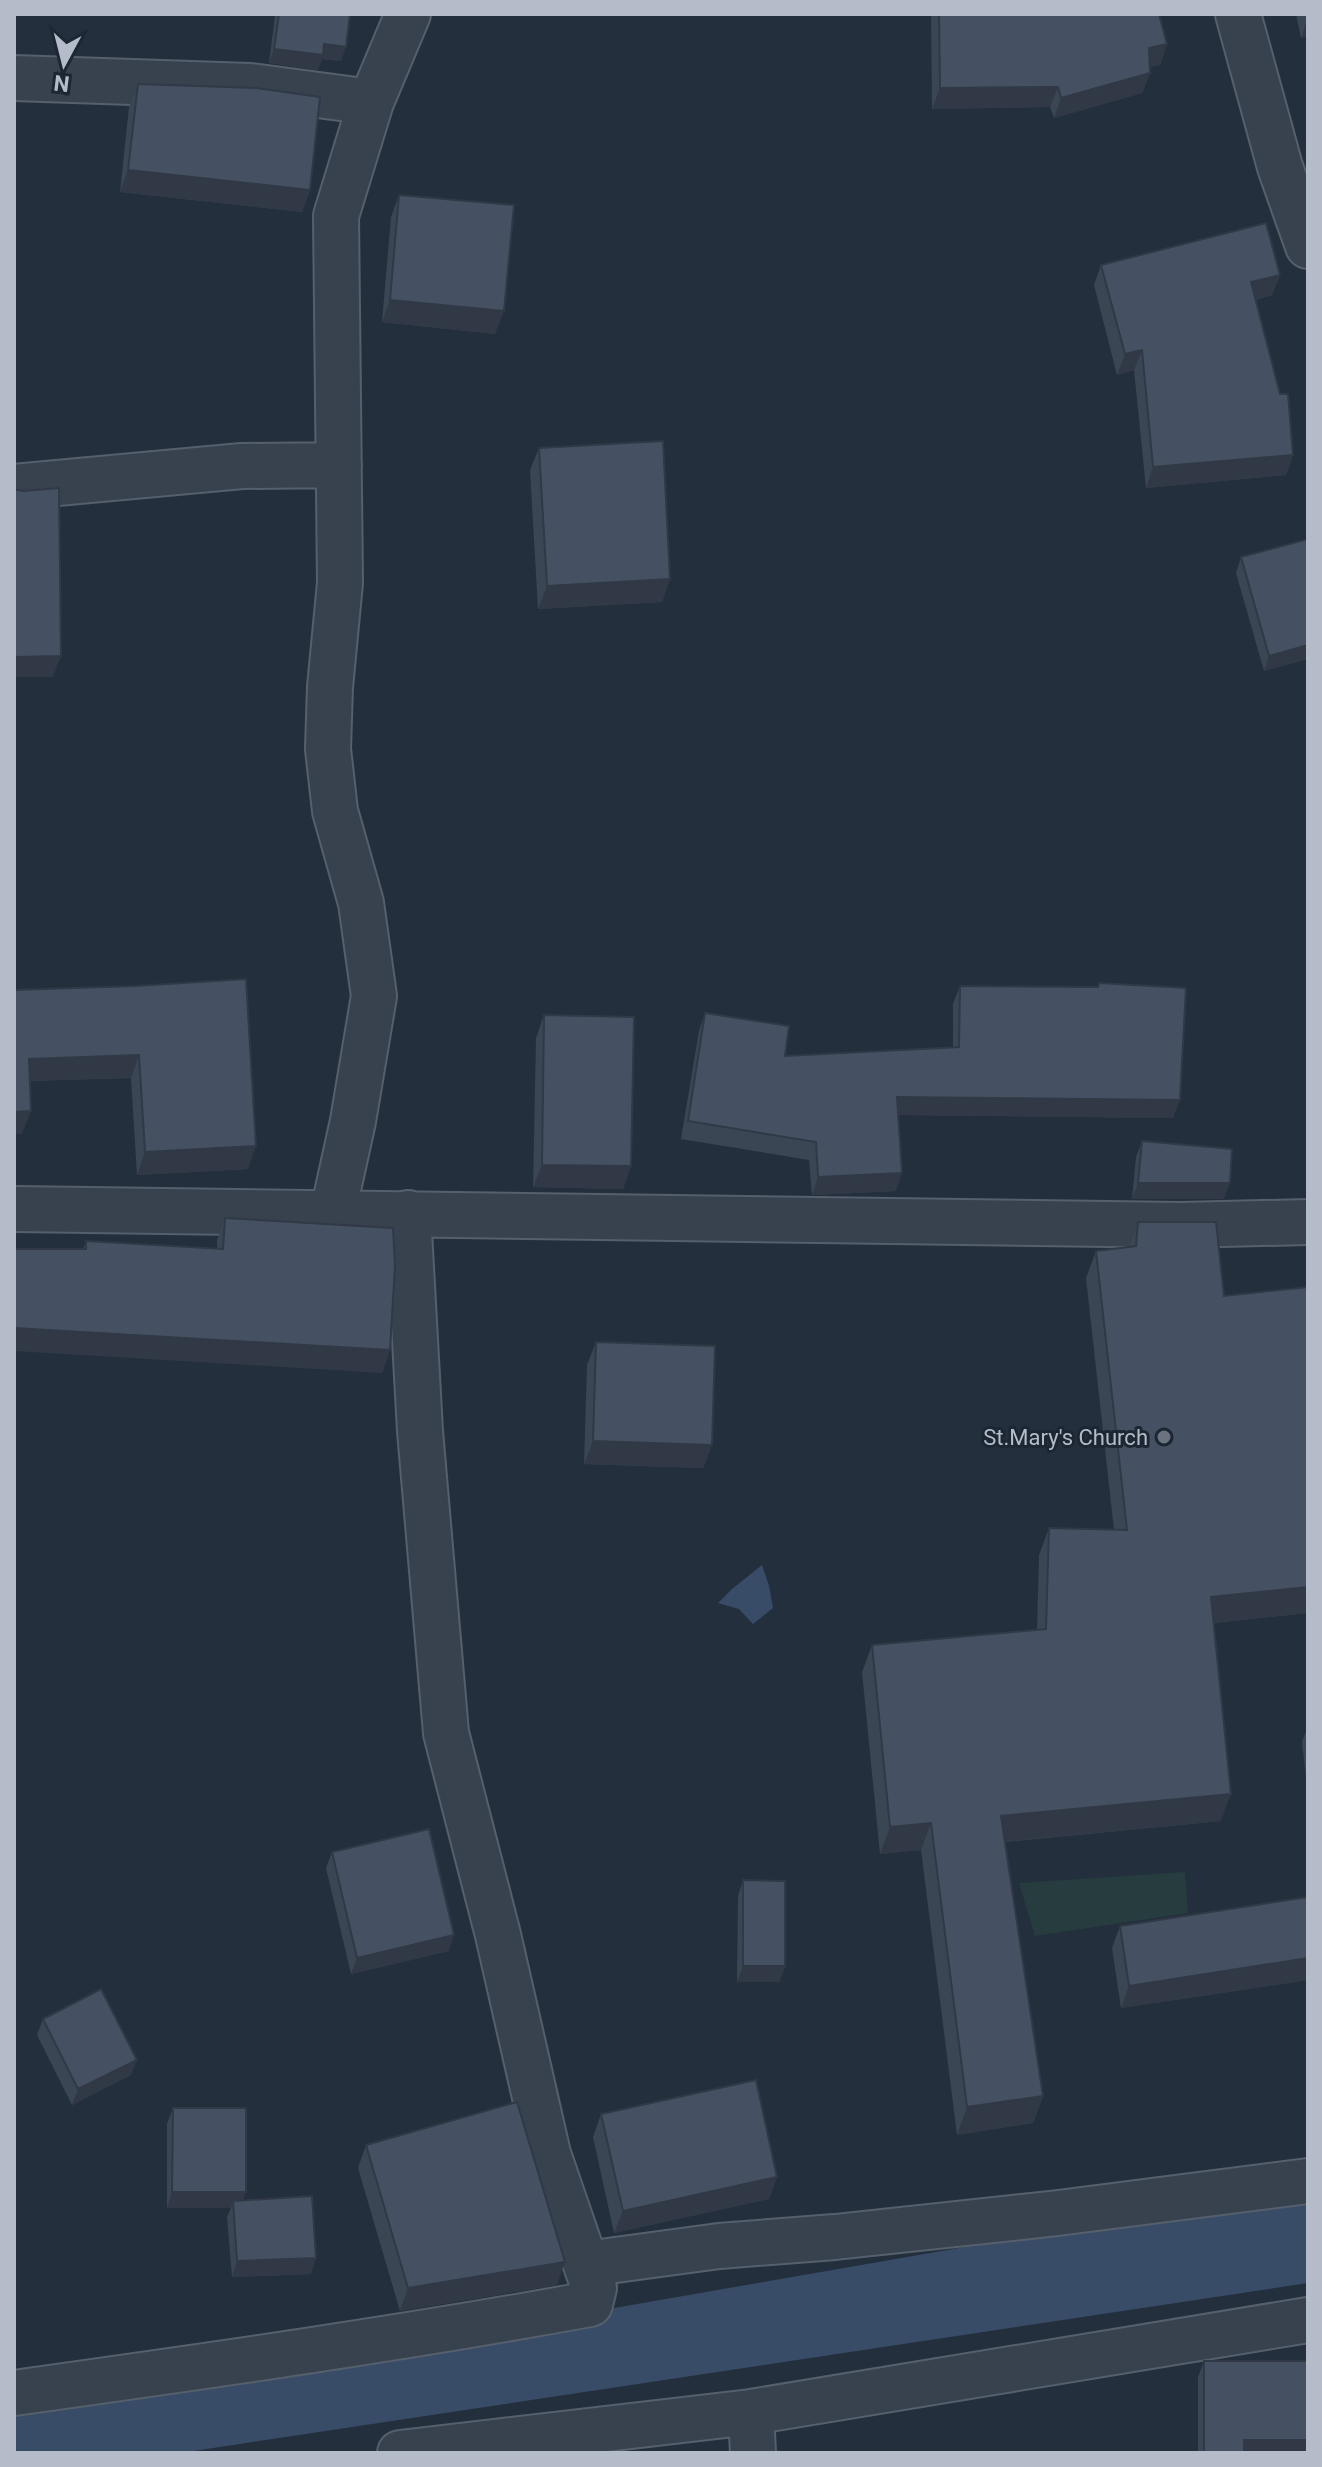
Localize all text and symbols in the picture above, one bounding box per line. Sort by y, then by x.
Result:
north arrow [24,24,104,104]
text: N [52,70,71,97]
place label: St.Mary's Church [983,1425,1148,1450]
marker: St.Mary's Church [1155,1428,1173,1446]

